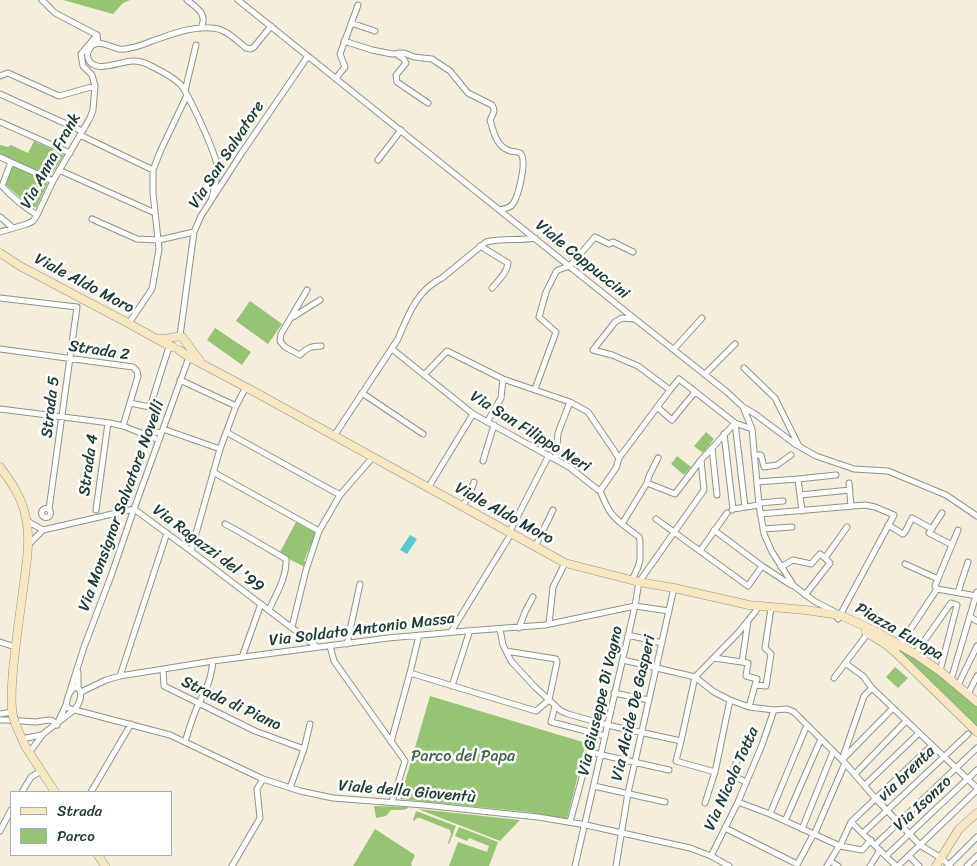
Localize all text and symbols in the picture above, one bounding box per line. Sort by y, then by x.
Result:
street label: Via San Salvatore [185,98,269,212]
street label: Via Anna Frank [17,110,85,212]
street label: Viale Cappuccini [531,216,633,304]
street label: Viale Aldo Moro [31,250,137,318]
street label: Strada 2 [67,337,131,365]
street label: Strada 5 [38,375,64,439]
street label: Via San Filippo Neri [466,387,594,477]
street label: Via Monsignor Salvatore Novelli [75,398,169,614]
street label: Strada 4 [75,433,103,497]
street label: Viale Aldo Moro [451,479,557,549]
street label: Via Ragazzi del '99 [148,501,268,597]
street label: Piazza Europa [852,599,946,665]
street label: Via Soldato Antonio Massa [268,609,456,651]
street label: Via Giuseppe Di Vagno [574,624,628,778]
street label: Via Alcide De Gasperi [608,633,660,783]
street label: Strada di Piano [178,672,284,736]
street label: Via Nicola Totta [701,724,763,834]
street label: via brenta [875,742,939,806]
park label: Parco del Papa [411,747,515,767]
street label: Via Isonzo [890,772,956,836]
street label: Viale della Gioventù [338,776,476,808]
legend [10,791,172,856]
text: Strada [57,798,102,824]
text: Parco [57,823,95,849]

